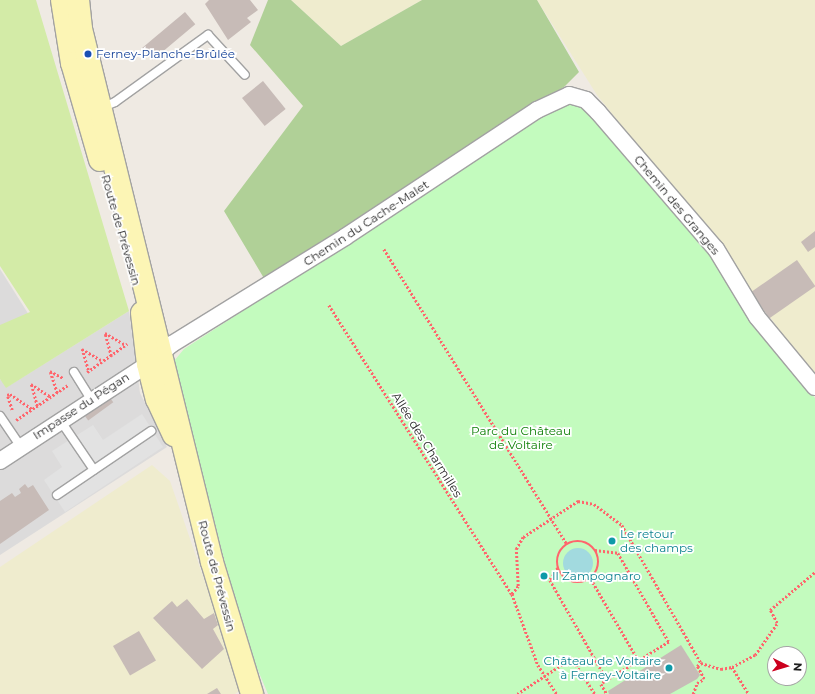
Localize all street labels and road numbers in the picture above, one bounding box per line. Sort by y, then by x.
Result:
street label: Chemin des Granges [631,152,723,258]
street label: Route de Prévessin [98,173,144,287]
street label: Chemin du Cache-Malet [301,177,431,269]
street label: Impasse du Pégan [30,369,132,443]
street label: Allée des Charmilles [389,390,465,500]
street label: Route de Prévessin [195,519,239,633]

